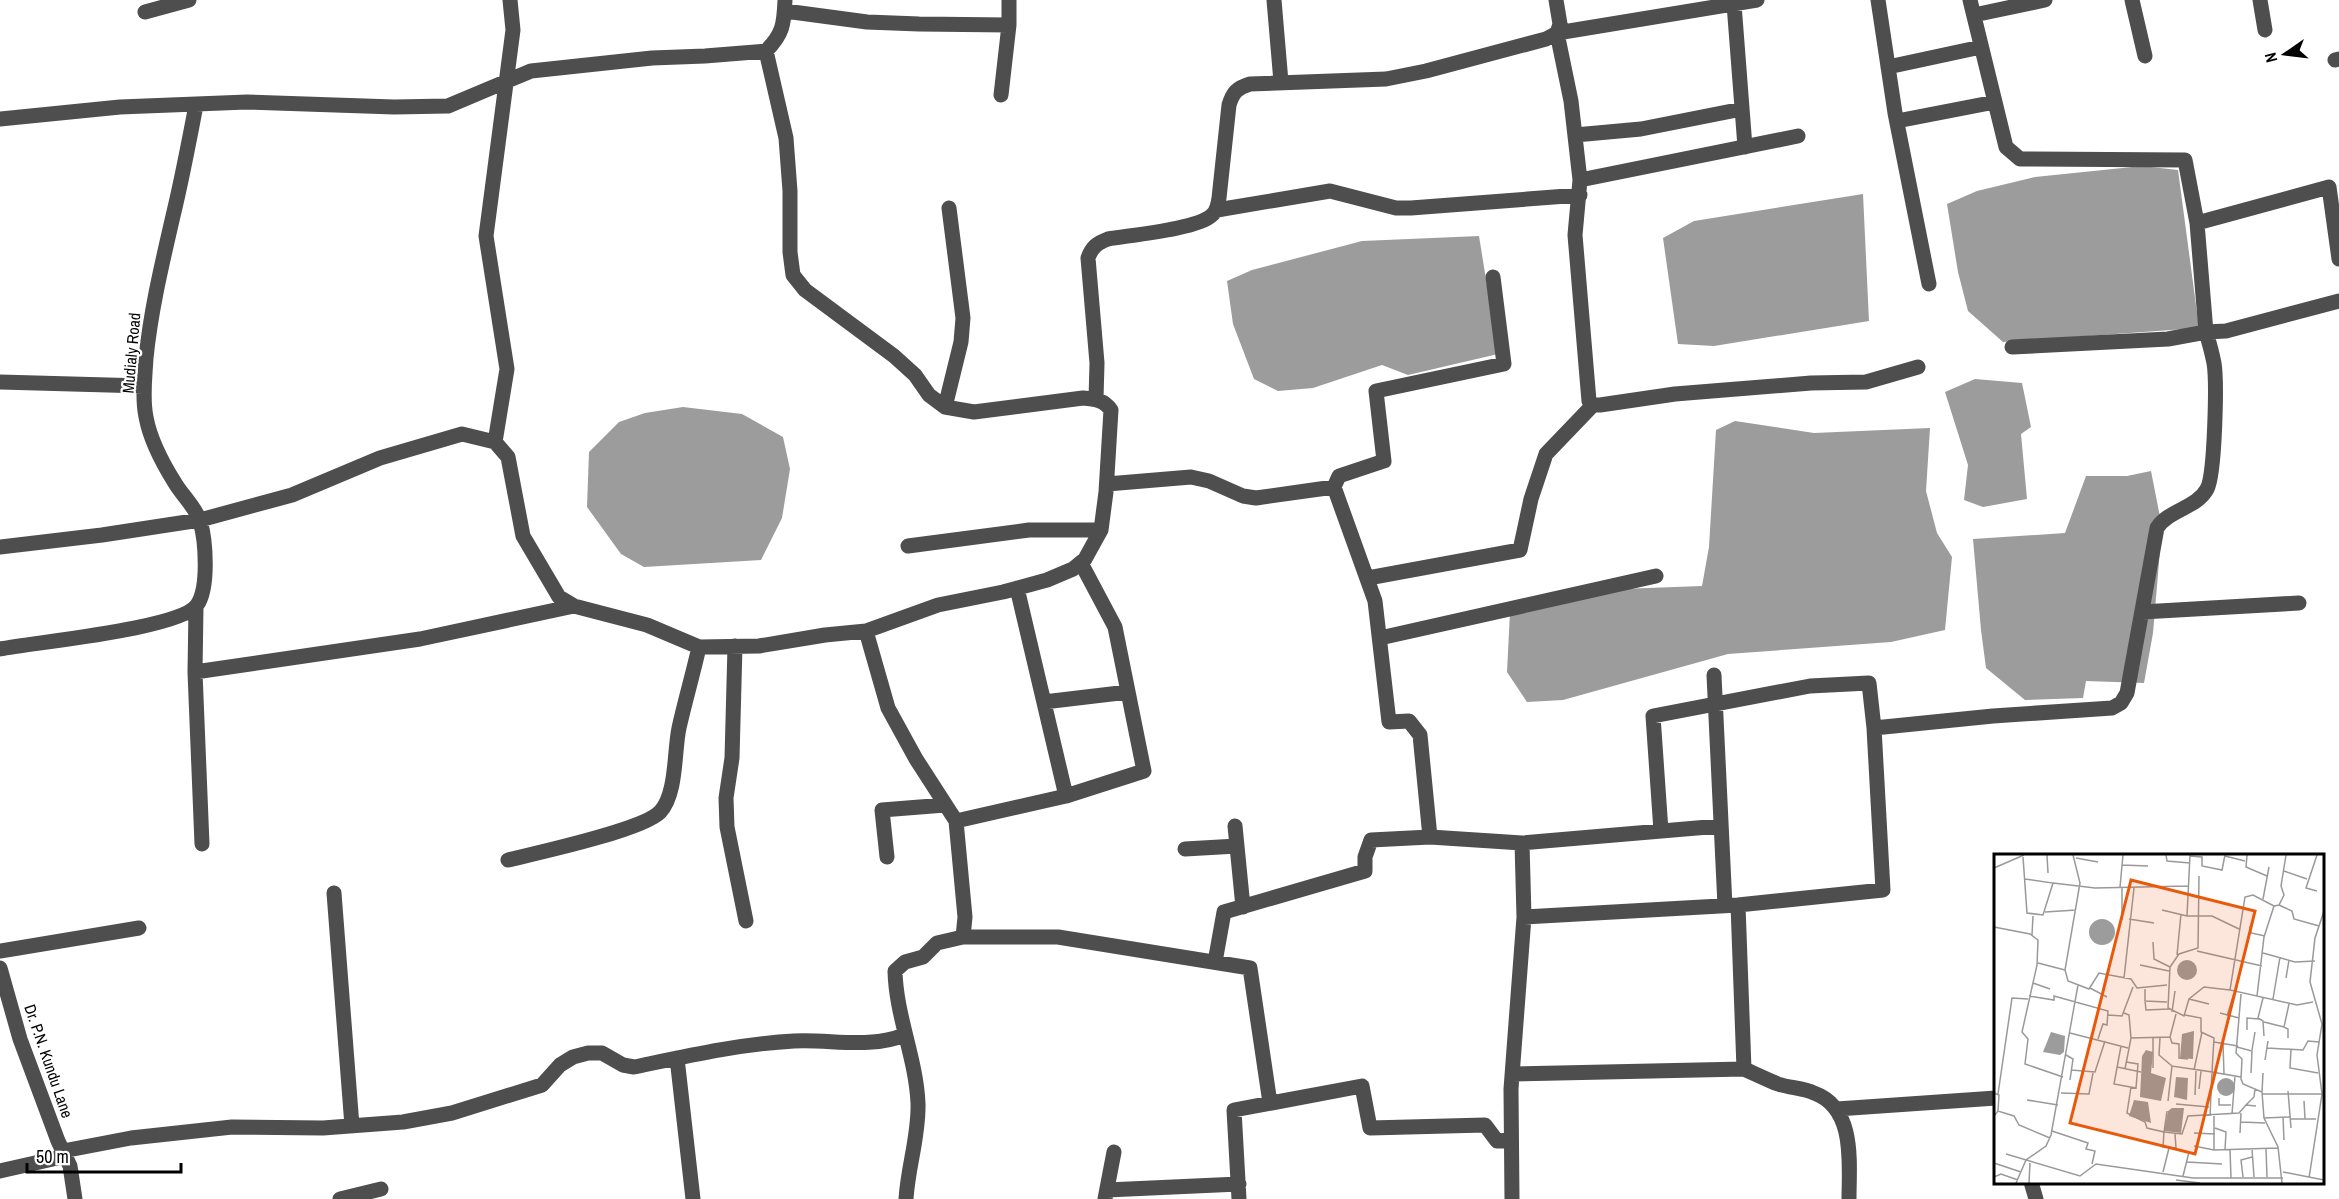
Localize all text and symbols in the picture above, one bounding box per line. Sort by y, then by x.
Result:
north arrow [2255,24,2315,84]
text: N [2259,50,2282,65]
street label: Mudialy Road [117,312,145,394]
inset map [1994,854,2324,1184]
street label: Dr. P.N. Kundu Lane [19,1001,79,1121]
scale bar [27,1136,182,1174]
text: 50 m [36,1144,69,1169]

